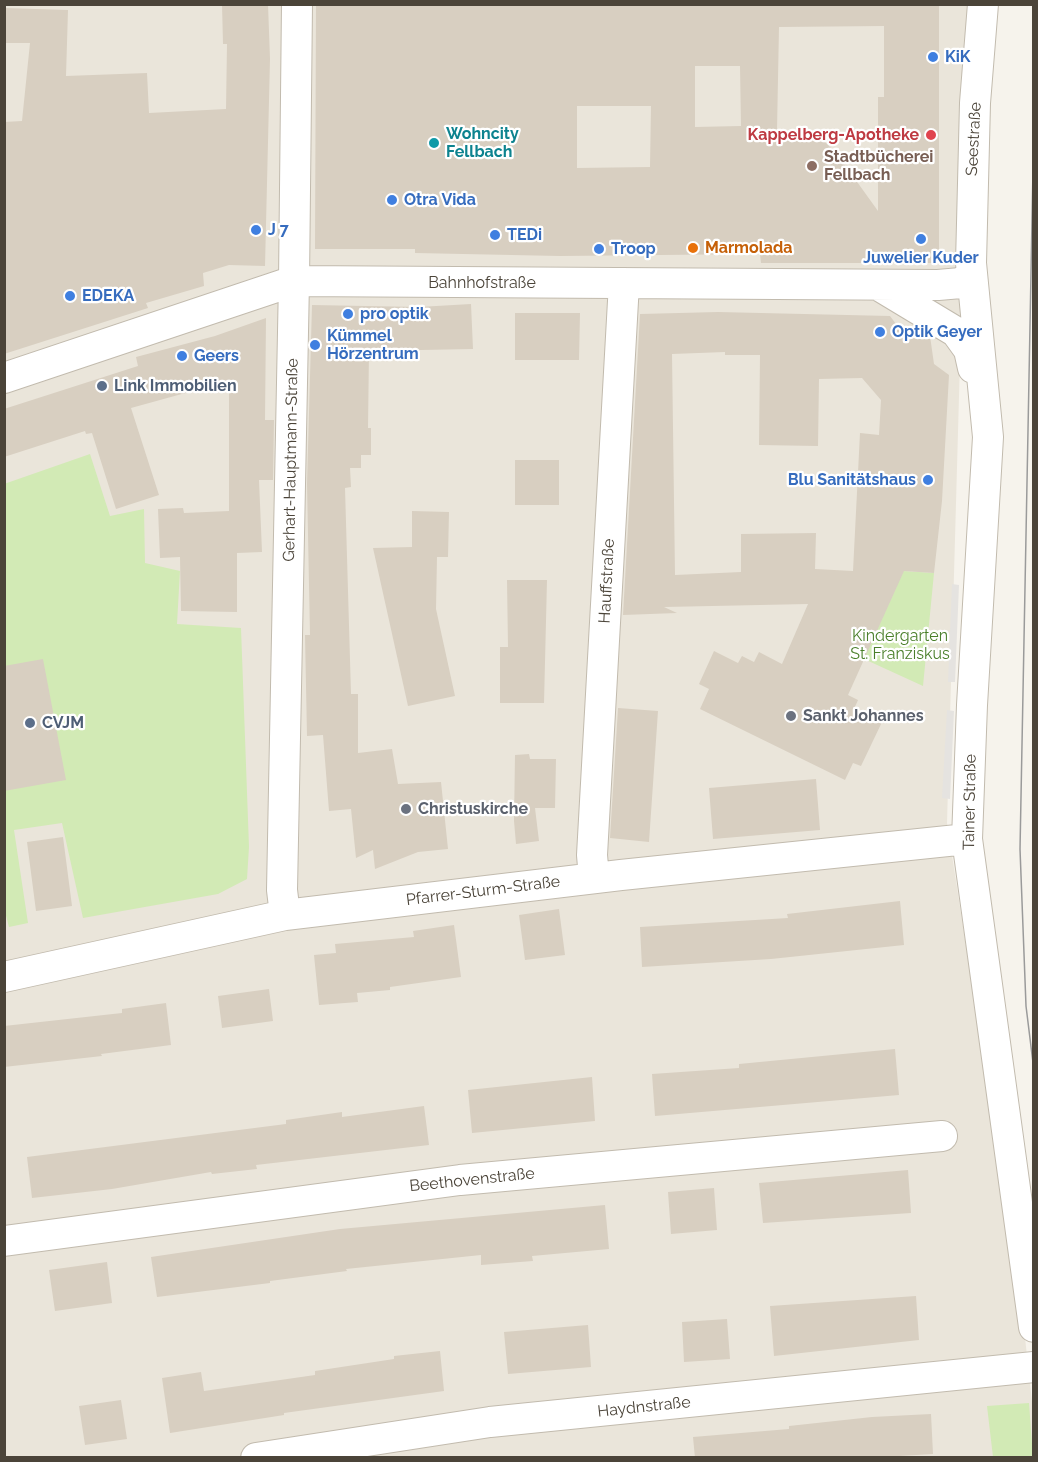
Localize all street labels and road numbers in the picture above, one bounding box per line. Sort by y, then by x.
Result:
street label: Seestraße [962,102,986,176]
street label: Bahnhofstraße [428,273,536,293]
street label: Gerhart-Hauptmann-Straße [280,358,302,562]
street label: Hauffstraße [595,538,619,624]
street label: Tainer Straße [960,754,980,850]
street label: Pfarrer-Sturm-Straße [405,872,561,910]
street label: Beethovenstraße [408,1164,536,1196]
street label: Haydnstraße [597,1393,691,1421]

